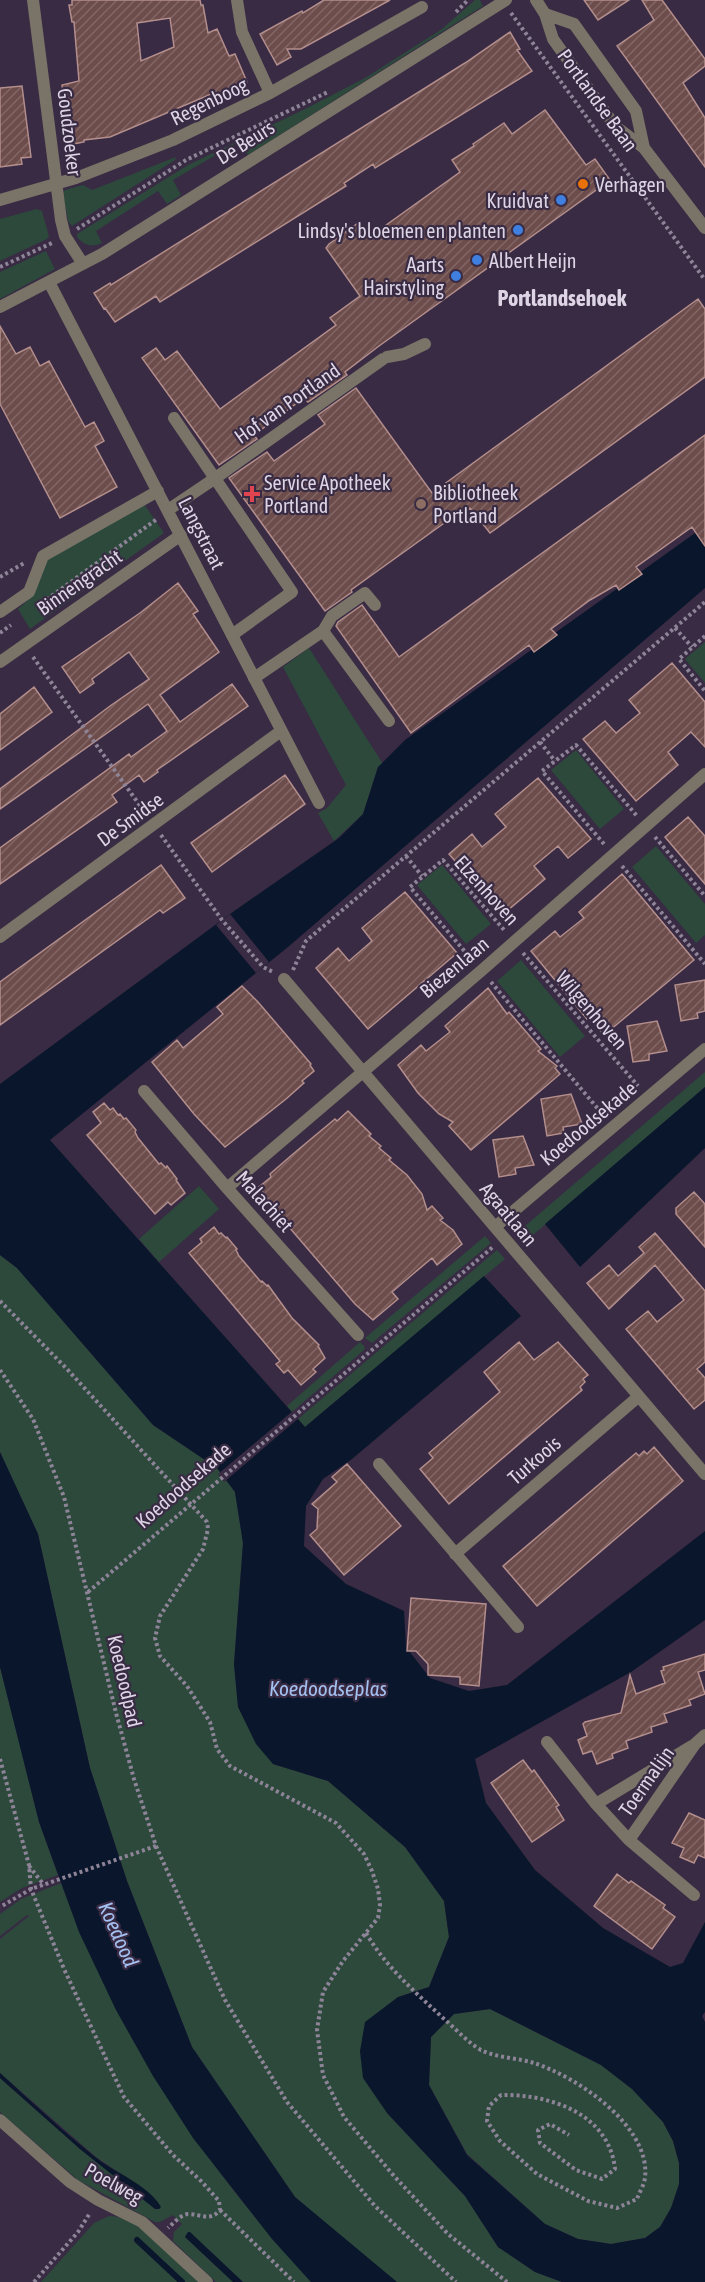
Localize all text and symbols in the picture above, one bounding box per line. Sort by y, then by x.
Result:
street label: Portlandse Baan [553,44,643,156]
street label: Regenboog [167,72,252,130]
street label: Goudzoeker [53,87,87,178]
street label: De Beurs [212,115,278,169]
place label: Verhagen [595,173,665,196]
marker: Verhagen [576,177,590,191]
place label: Kruidvat [486,189,549,212]
marker: Kruidvat [554,193,568,207]
place label: Lindsy's bloemen en planten [297,219,506,242]
marker: Lindsy's bloemen en planten [511,223,525,237]
place label: Albert Heijn [489,249,576,272]
place label: Aarts Hairstyling [363,253,444,299]
marker: Albert Heijn [470,253,484,267]
marker: Aarts Hairstyling [449,269,463,283]
district label: Portlandsehoek [497,285,627,311]
street label: Hof van Portland [230,358,344,448]
place label: Service Apotheek Portland [264,471,391,517]
place label: Bibliotheek Portland [433,481,518,527]
marker: Service Apotheek Portland [245,487,259,501]
street label: Langstraat [174,493,230,573]
marker: Bibliotheek Portland [414,497,428,511]
street label: Binnengracht [32,544,126,620]
street label: De Smidse [92,787,168,851]
street label: Elzenhoven [450,851,524,929]
street label: Biezenlaan [415,932,493,1002]
street label: Wilgenhoven [552,966,632,1054]
street label: Koedoodsekade [535,1076,641,1170]
street label: Malachiet [232,1166,298,1236]
street label: Agaatlaan [476,1178,542,1250]
street label: Turkoois [503,1431,565,1489]
street label: Koedoodsekade [131,1438,235,1532]
street label: Koedoodpad [103,1633,147,1729]
water label: Koedoodseplas [269,1676,387,1700]
street label: Toermalijn [614,1742,678,1820]
water label: Koedood [94,1898,144,1970]
street label: Poelweg [81,2158,147,2208]

